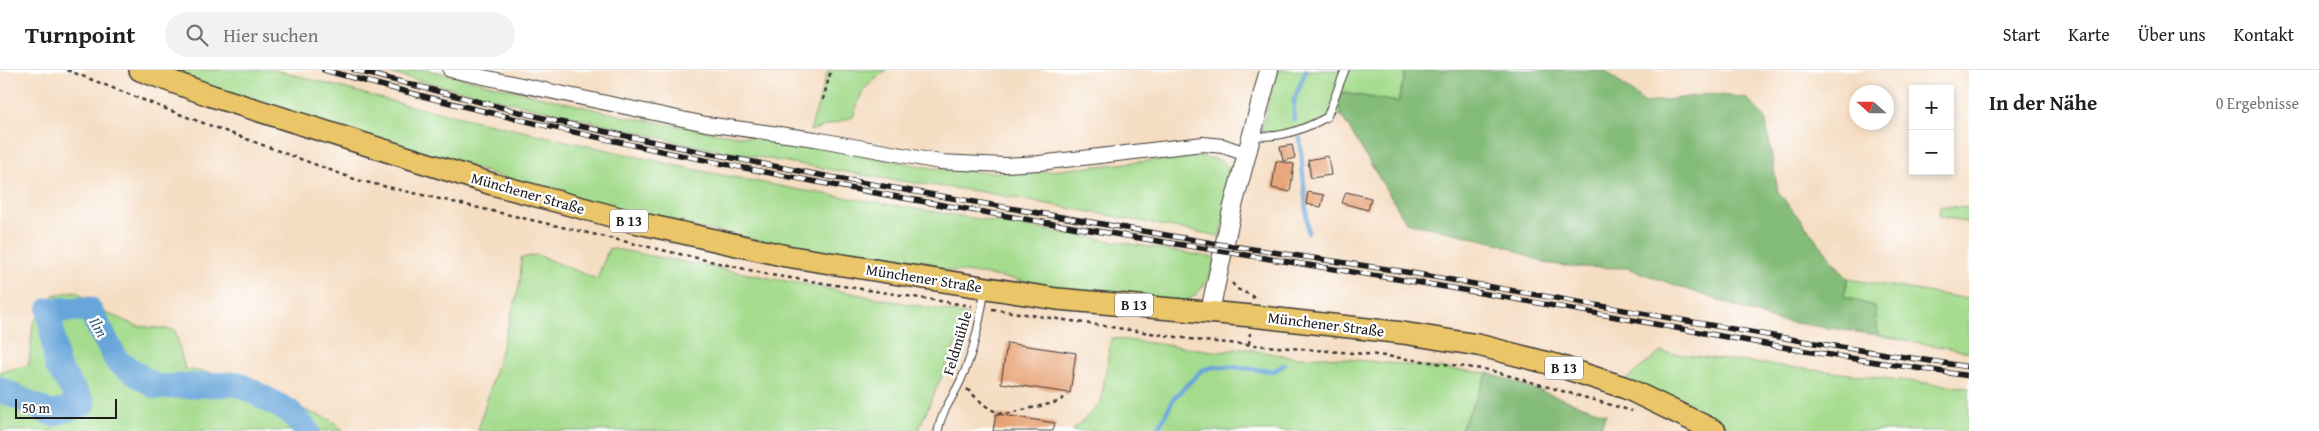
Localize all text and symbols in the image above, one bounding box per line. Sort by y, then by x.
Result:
search box [165,12,515,57]
text: Turnpoint [25,17,135,52]
icon: search [183,21,211,49]
text: Hier suchen [223,21,318,49]
text: Start [2003,21,2040,48]
text: Karte [2068,21,2110,48]
text: Über uns [2138,21,2206,48]
text: Kontakt [2234,21,2294,48]
north arrow [1849,85,1894,130]
map controls [1909,85,1954,175]
button: + [1909,85,1954,130]
text: In der Nähe [1989,87,2097,118]
text: 0 Ergebnisse [2216,91,2299,115]
button: − [1909,130,1954,175]
street label: Münchener Straße [469,167,587,219]
road number: B 13 [610,210,648,232]
street label: Münchener Straße [864,258,984,298]
road number: B 13 [1115,294,1153,316]
street label: Münchener Straße [1267,306,1385,342]
street label: Feldmühle [937,308,977,378]
water label: Ilm [84,312,115,342]
road number: B 13 [1545,356,1583,380]
scale bar [15,396,118,419]
text: 50 m [22,398,50,418]

